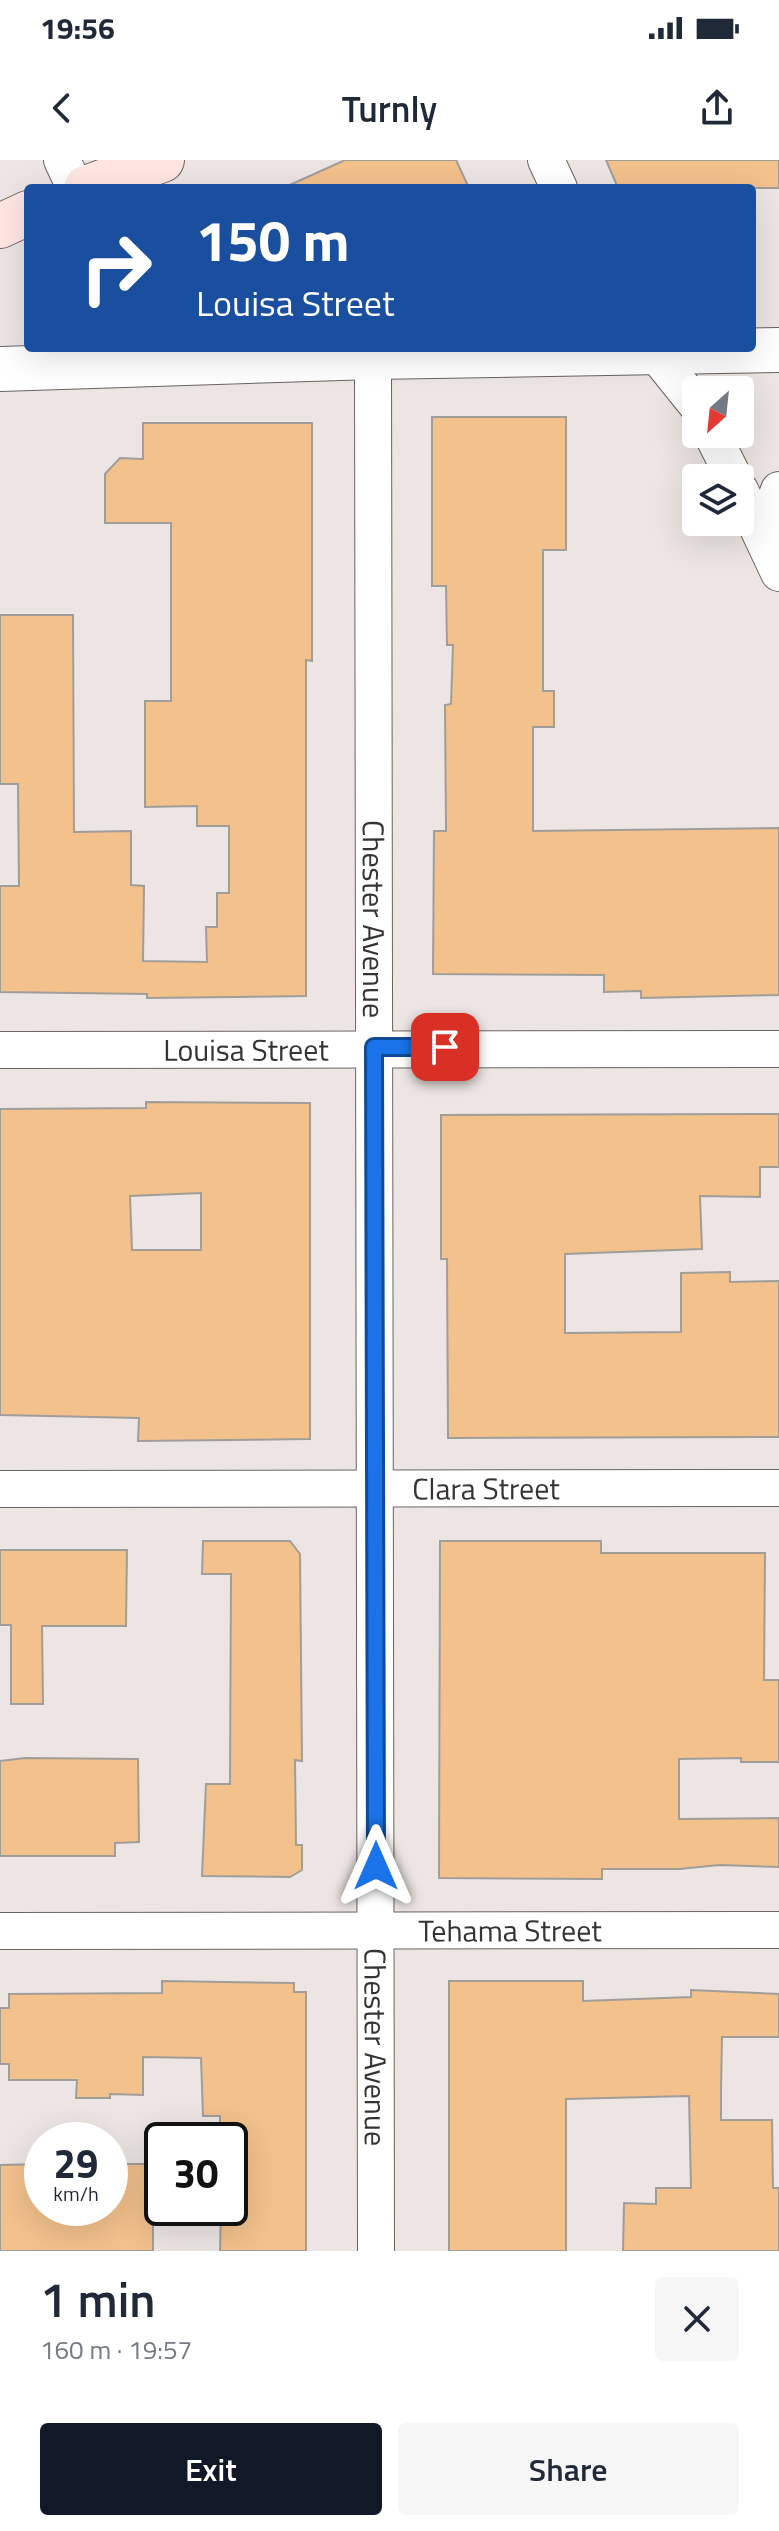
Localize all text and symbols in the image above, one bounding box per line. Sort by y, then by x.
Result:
text: 19:56 [40,5,115,51]
text: Turnly [342,81,437,136]
icon: back [40,86,84,130]
icon: share [695,86,739,130]
text: 150 m [196,198,349,283]
icon: right [64,216,168,320]
text: Louisa Street [196,275,395,330]
north arrow [682,376,754,448]
map controls [682,376,754,536]
button: layers [682,464,754,536]
street label: Chester Avenue [351,820,397,1018]
pin [411,1013,479,1081]
icon: arrive [423,1025,467,1069]
street label: Louisa Street [163,1027,329,1073]
street label: Clara Street [412,1465,560,1511]
position arrow [334,1824,418,1908]
street label: Tehama Street [418,1907,602,1953]
street label: Chester Avenue [353,1948,399,2146]
speed limit sign: 30 [144,2122,248,2226]
text: 29 [54,2133,98,2194]
text: km/h [53,2178,99,2209]
text: 1 min [40,2263,155,2336]
button: close [655,2277,739,2361]
text: 160 m · 19:57 [40,2330,192,2369]
button: Exit [40,2423,382,2515]
button: Share [398,2423,739,2515]

